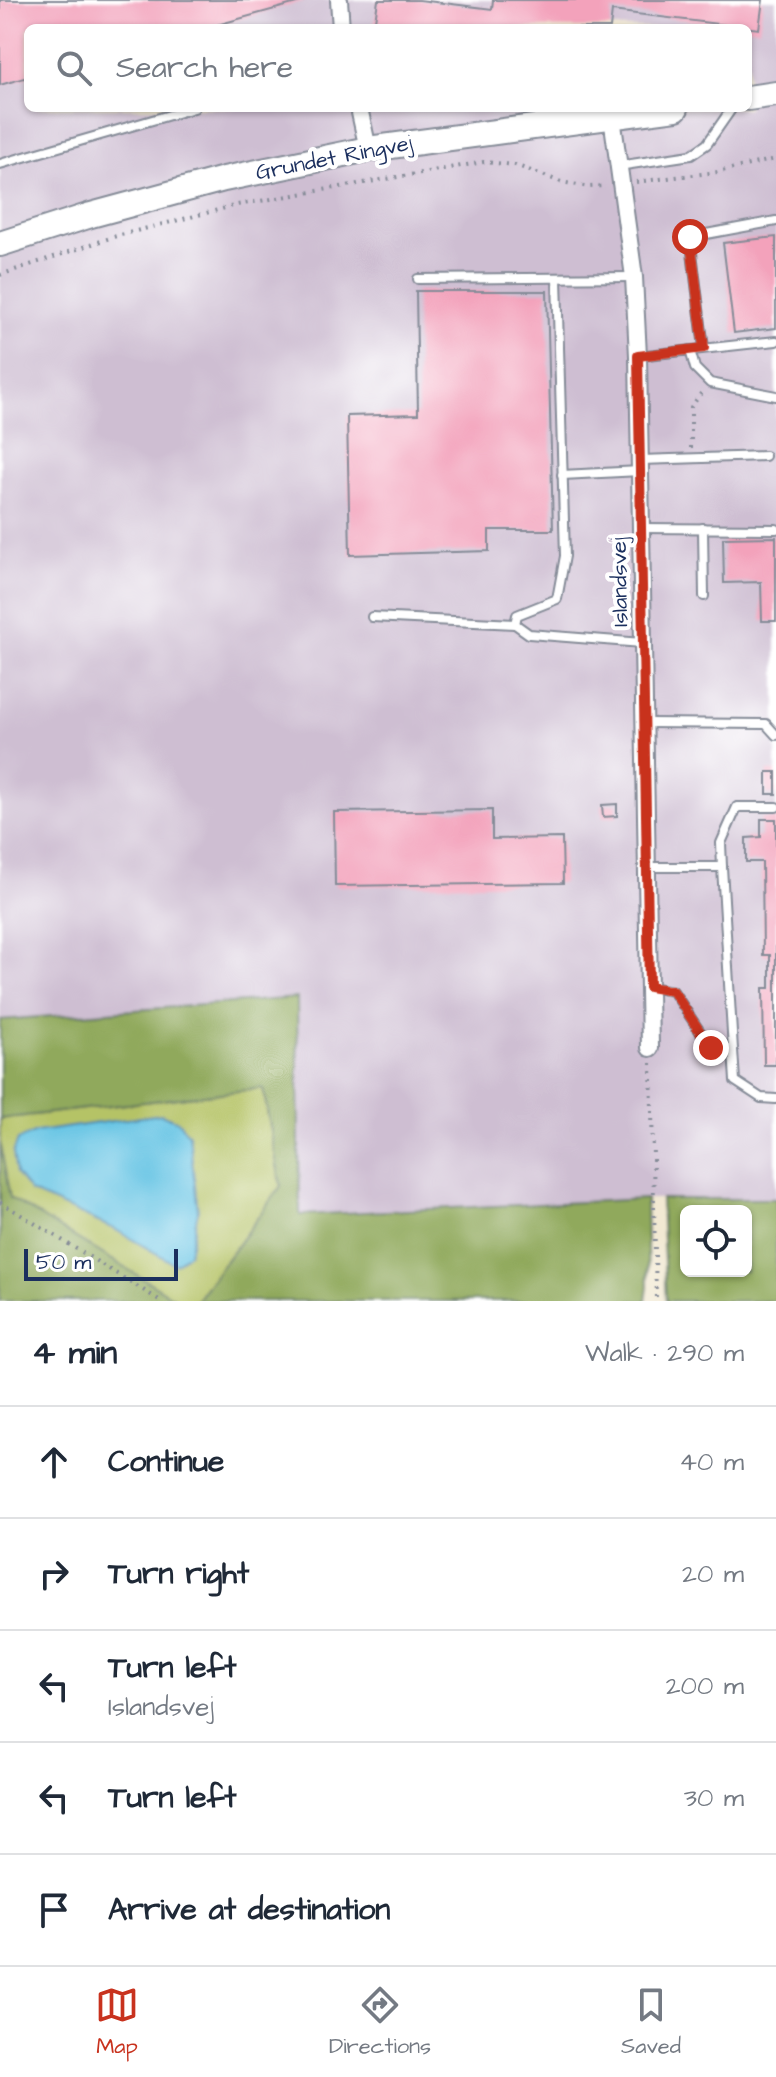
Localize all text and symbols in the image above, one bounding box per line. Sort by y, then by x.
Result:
search box [24,24,752,112]
icon: search [52,46,96,90]
text: Search here [116,47,293,89]
street label: Grundet Ringvej [253,128,415,189]
route start [672,219,708,255]
street label: Islandsvej [604,537,636,627]
route end [693,1030,729,1066]
map controls [680,1205,752,1277]
button: locate [680,1205,752,1277]
scale bar [24,1245,178,1281]
text: 50 m [36,1247,91,1278]
text: 4 min [32,1329,117,1377]
text: Walk · 290 m [585,1335,744,1371]
icon: ahead [32,1440,76,1484]
text: Continue [108,1441,224,1483]
text: 40 m [679,1444,744,1480]
icon: right [32,1552,76,1596]
text: Turn right [108,1553,249,1595]
text: 20 m [682,1556,744,1592]
text: Turn left [108,1647,236,1689]
icon: left [32,1664,76,1708]
text: 200 m [666,1668,744,1704]
text: Islandsvej [108,1689,214,1725]
icon: left [32,1776,76,1820]
text: Turn left [108,1777,236,1819]
text: 30 m [684,1780,744,1816]
icon: arrive [32,1888,76,1932]
text: Arrive at destination [108,1889,390,1931]
tab: Map [95,1983,139,2062]
tab: Directions [329,1983,431,2062]
tab: Saved [621,1983,681,2062]

